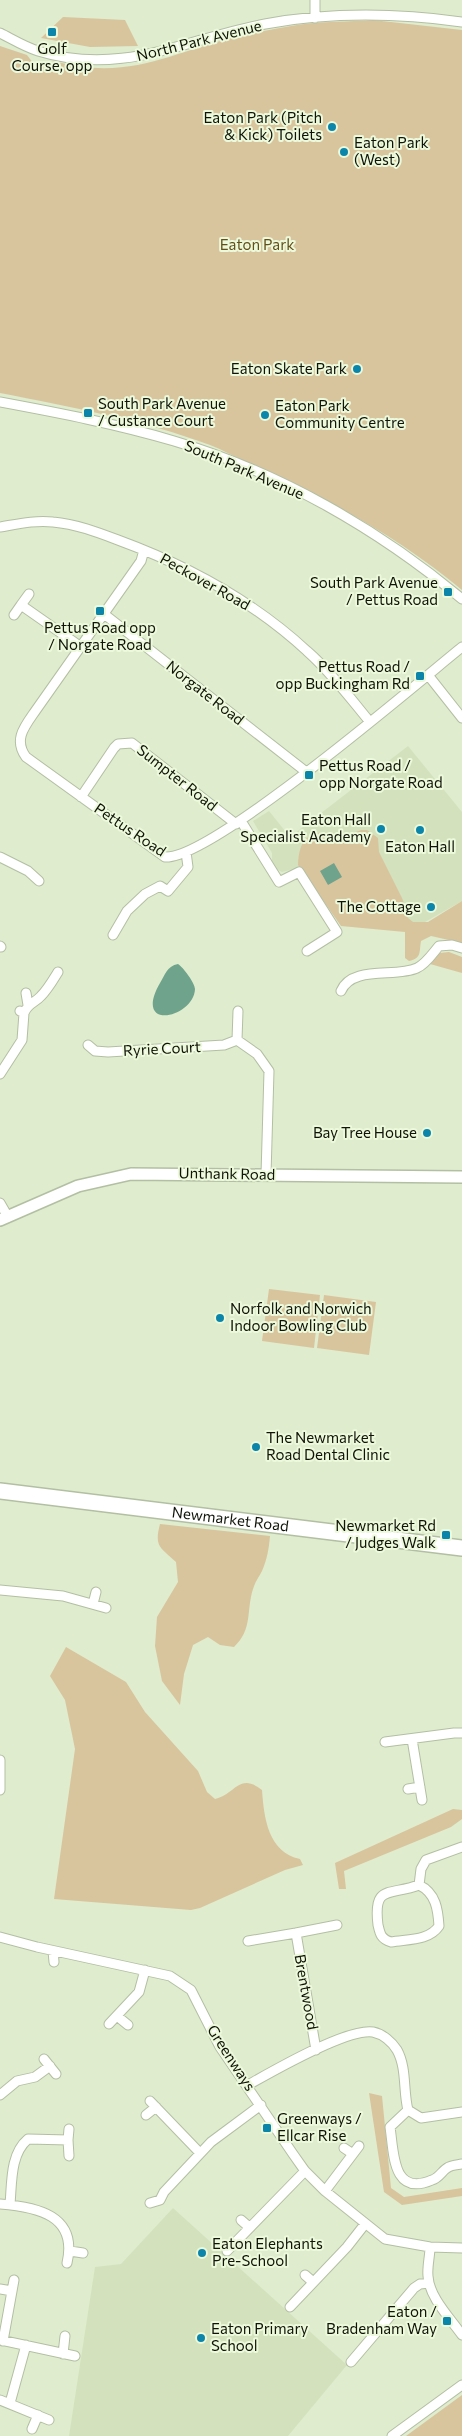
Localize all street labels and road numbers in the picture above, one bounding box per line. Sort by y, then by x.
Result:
street label: North Park Avenue [134,16,263,64]
street label: South Park Avenue [182,436,307,502]
street label: Peckover Road [157,549,254,613]
street label: Norgate Road [163,656,248,728]
street label: Sumpter Road [134,740,221,814]
street label: Pettus Road [91,799,170,860]
street label: Ryrie Court [122,1037,201,1059]
street label: Unthank Road [178,1163,276,1183]
street label: Newmarket Road [171,1502,290,1535]
street label: Brentwood [291,1953,322,2031]
street label: Greenways [204,2021,260,2094]

